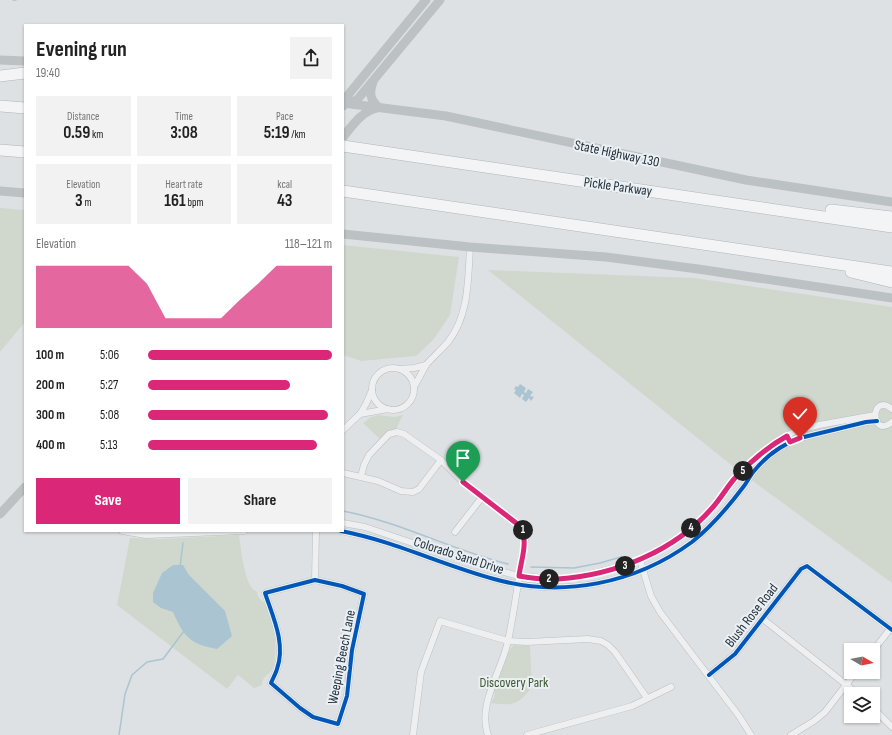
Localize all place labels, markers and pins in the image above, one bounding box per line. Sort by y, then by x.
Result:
pin [783,397,817,438]
pin [446,441,480,482]
pin: 5 [733,461,753,481]
pin: 4 [681,518,701,538]
pin: 1 [513,520,533,540]
pin: 3 [615,556,635,576]
pin: 2 [539,569,559,589]

